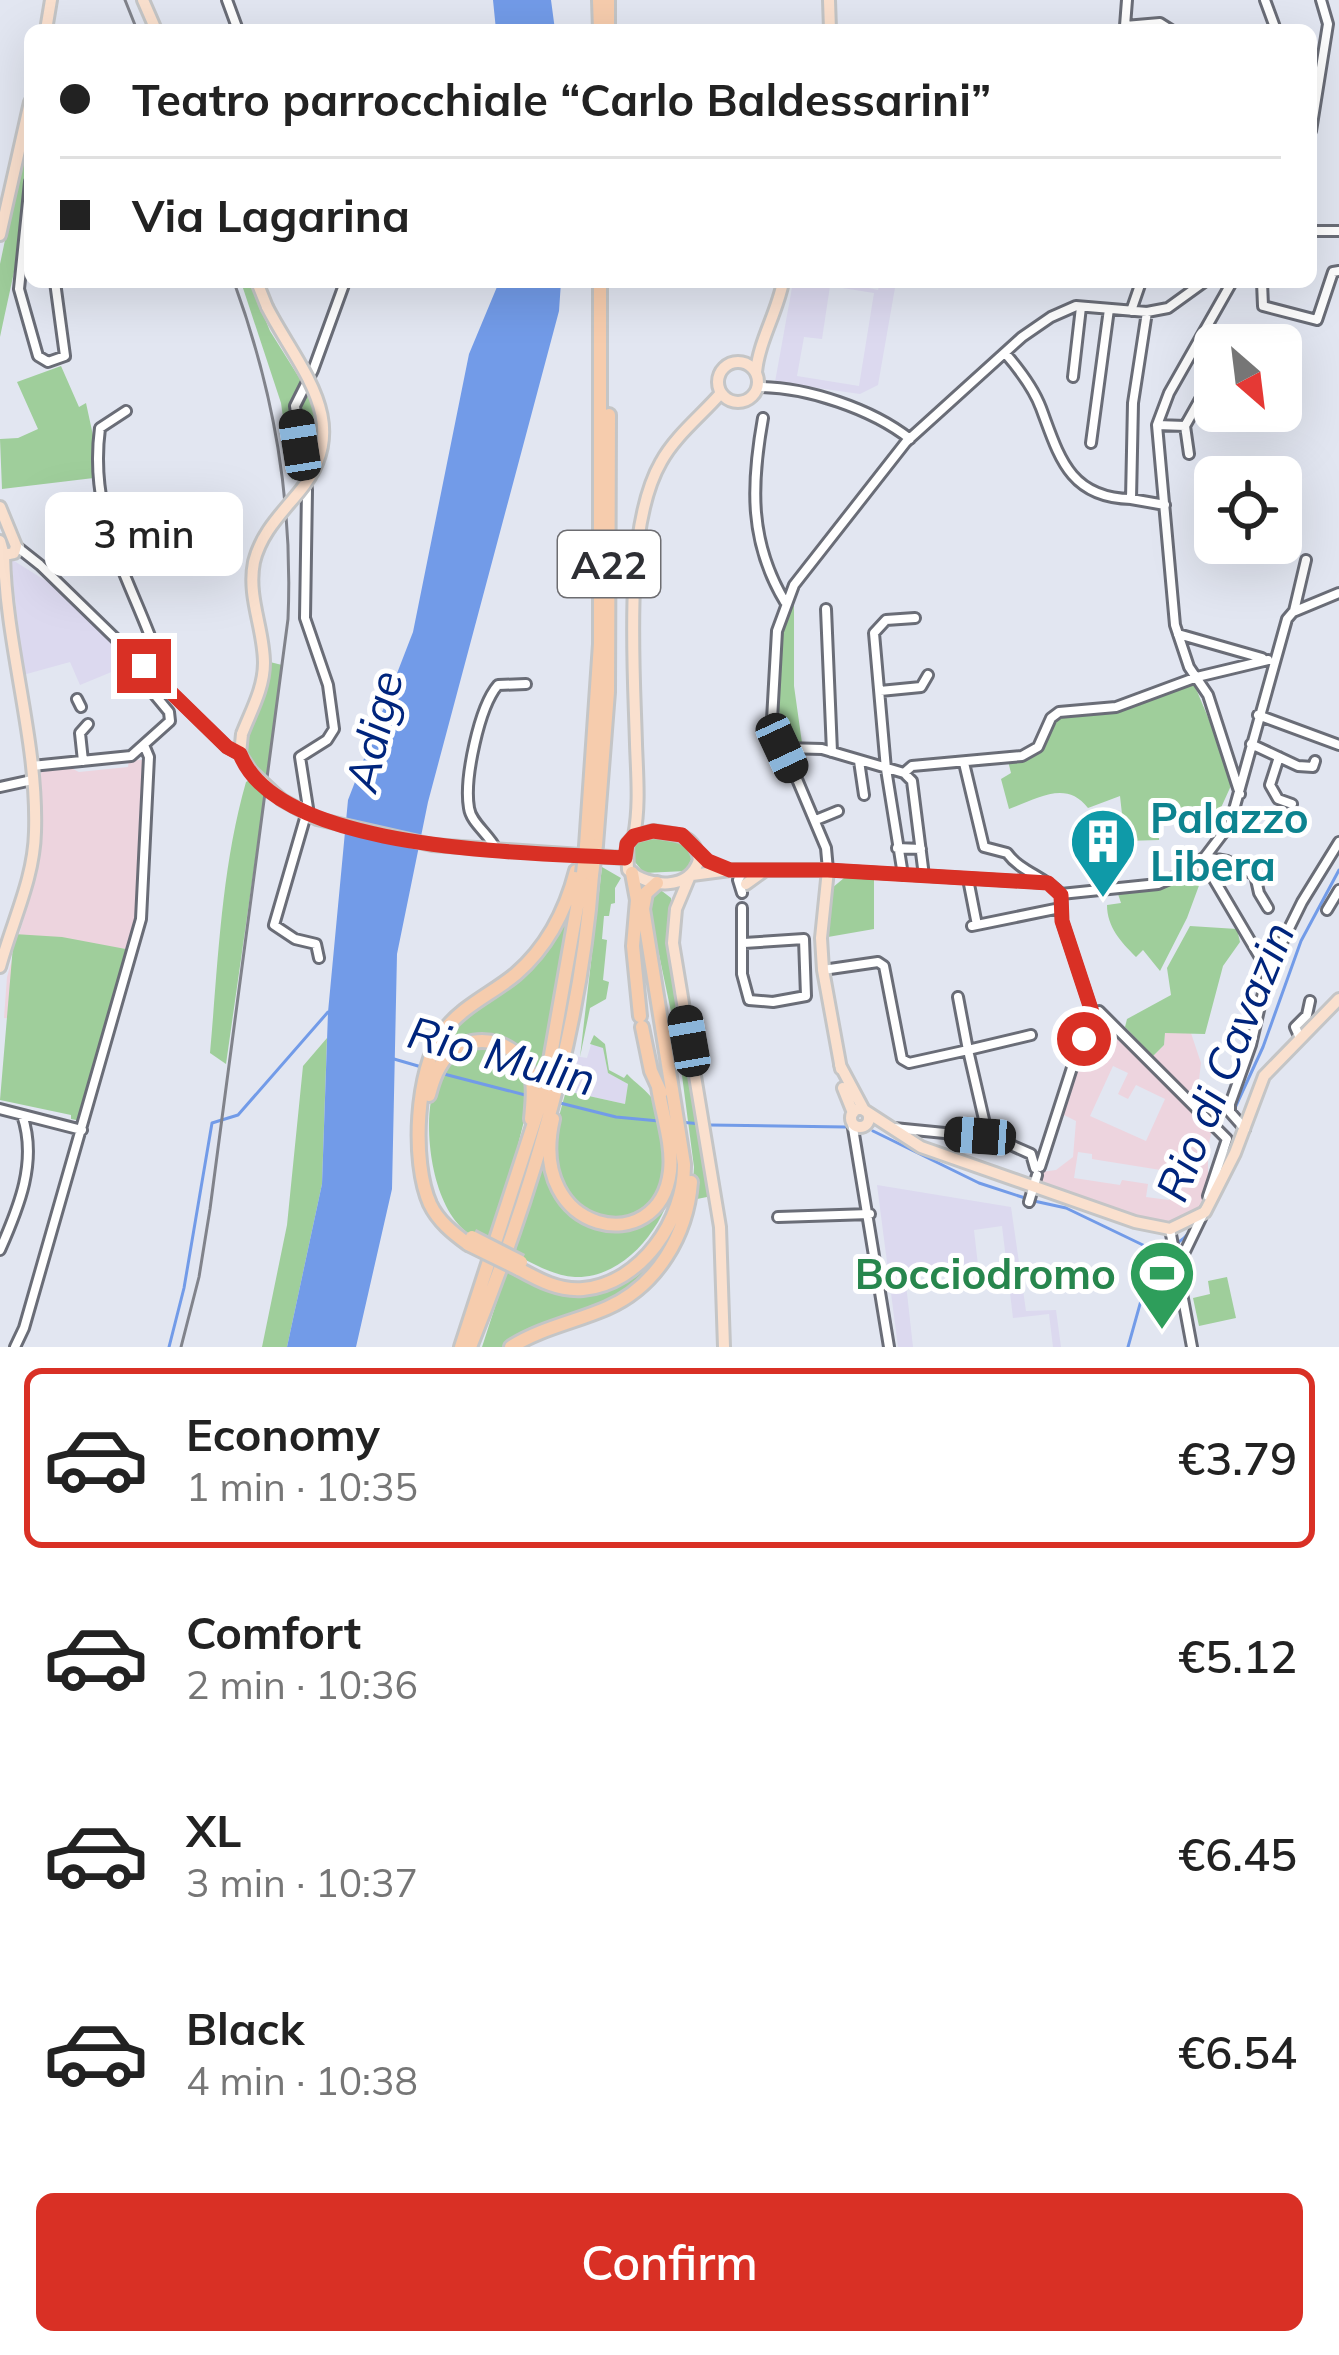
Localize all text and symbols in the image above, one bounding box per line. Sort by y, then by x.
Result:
text: Teatro parrocchiale “Carlo Baldessarini” [132,71,991,127]
text: Via Lagarina [132,187,410,243]
north arrow [1194,324,1302,432]
map controls [1194,324,1302,564]
car [277,407,323,483]
button: locate [1194,456,1302,564]
callout: 3 min [45,492,243,576]
text: 3 min [93,509,195,558]
road number: A22 [558,531,660,597]
route end [117,639,171,693]
water label: Adige [332,665,414,798]
car [750,708,814,788]
place label: Palazzo Libera [1150,791,1309,892]
building icon: Palazzo Libera [1068,806,1138,900]
water label: Rio di Cavazin [1143,913,1305,1209]
car [665,1002,713,1080]
water label: Rio Mulin [402,1003,602,1107]
route start [1057,1012,1111,1066]
car [943,1116,1017,1156]
sports icon: Bocciodromo [1127,1238,1197,1332]
place label: Bocciodromo [855,1247,1116,1300]
icon: car [42,1404,150,1512]
text: Economy [186,1406,380,1462]
text: €3.79 [1178,1430,1297,1486]
text: 1 min · 10:35 [186,1462,418,1511]
icon: car [42,1602,150,1710]
text: Comfort [186,1604,361,1660]
text: €5.12 [1178,1628,1297,1684]
text: 2 min · 10:36 [186,1660,418,1709]
icon: car [42,1800,150,1908]
text: XL [186,1802,241,1858]
text: €6.45 [1178,1826,1297,1882]
text: 3 min · 10:37 [186,1858,418,1907]
icon: car [42,1998,150,2106]
text: Black [186,2000,304,2056]
text: €6.54 [1178,2024,1297,2080]
text: 4 min · 10:38 [186,2056,418,2105]
button: Confirm [36,2193,1303,2331]

